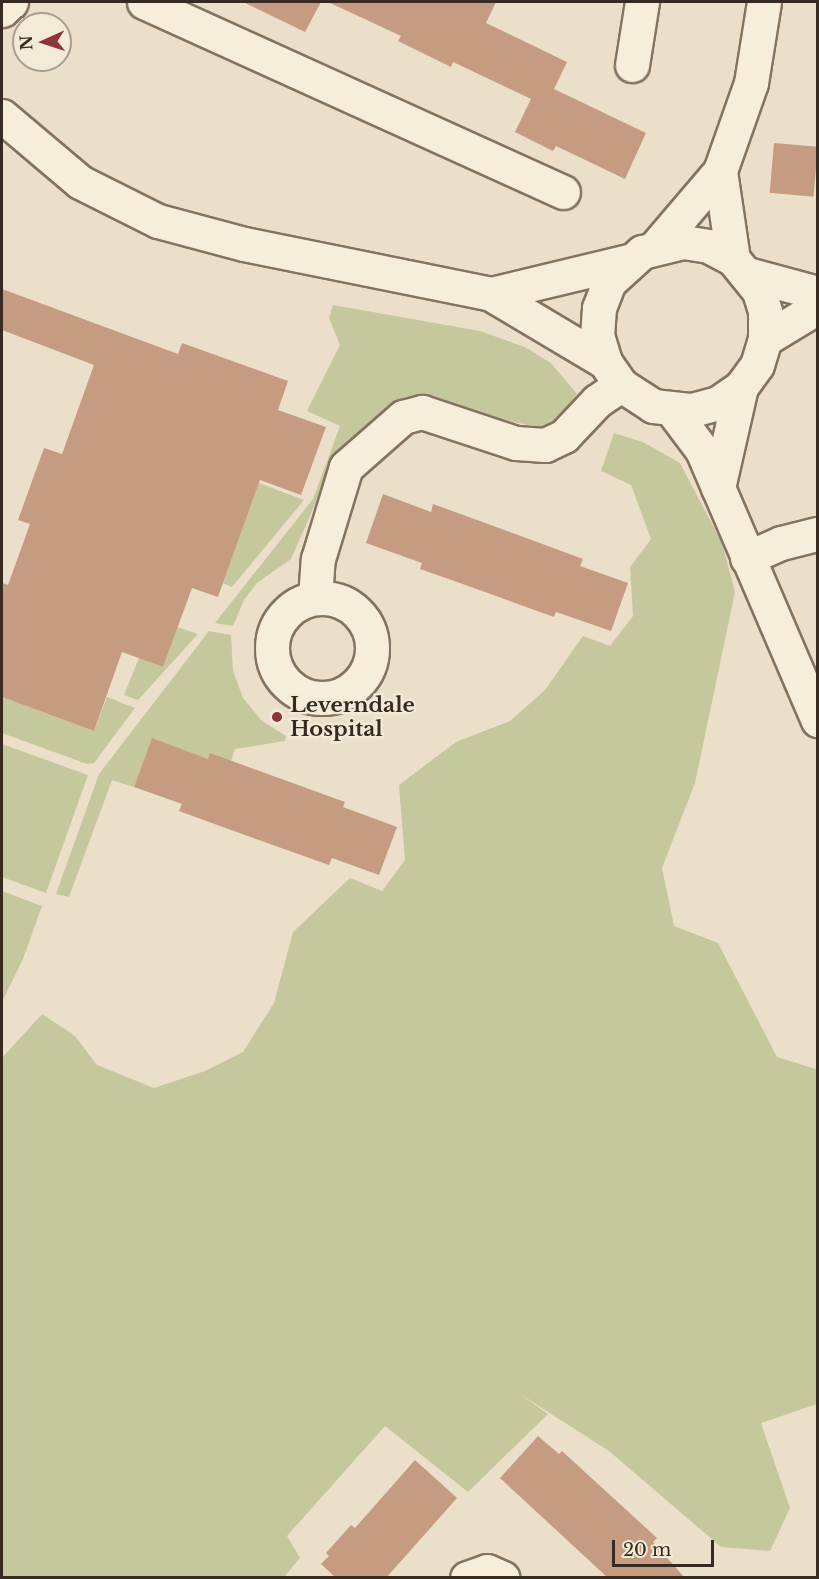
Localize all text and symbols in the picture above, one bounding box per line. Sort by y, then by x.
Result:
north arrow [12,12,72,72]
text: N [16,35,36,51]
place label: Leverndale Hospital [290,692,415,742]
marker: Leverndale Hospital [268,708,286,726]
scale bar [615,1528,717,1566]
text: 20 m [623,1539,671,1561]

